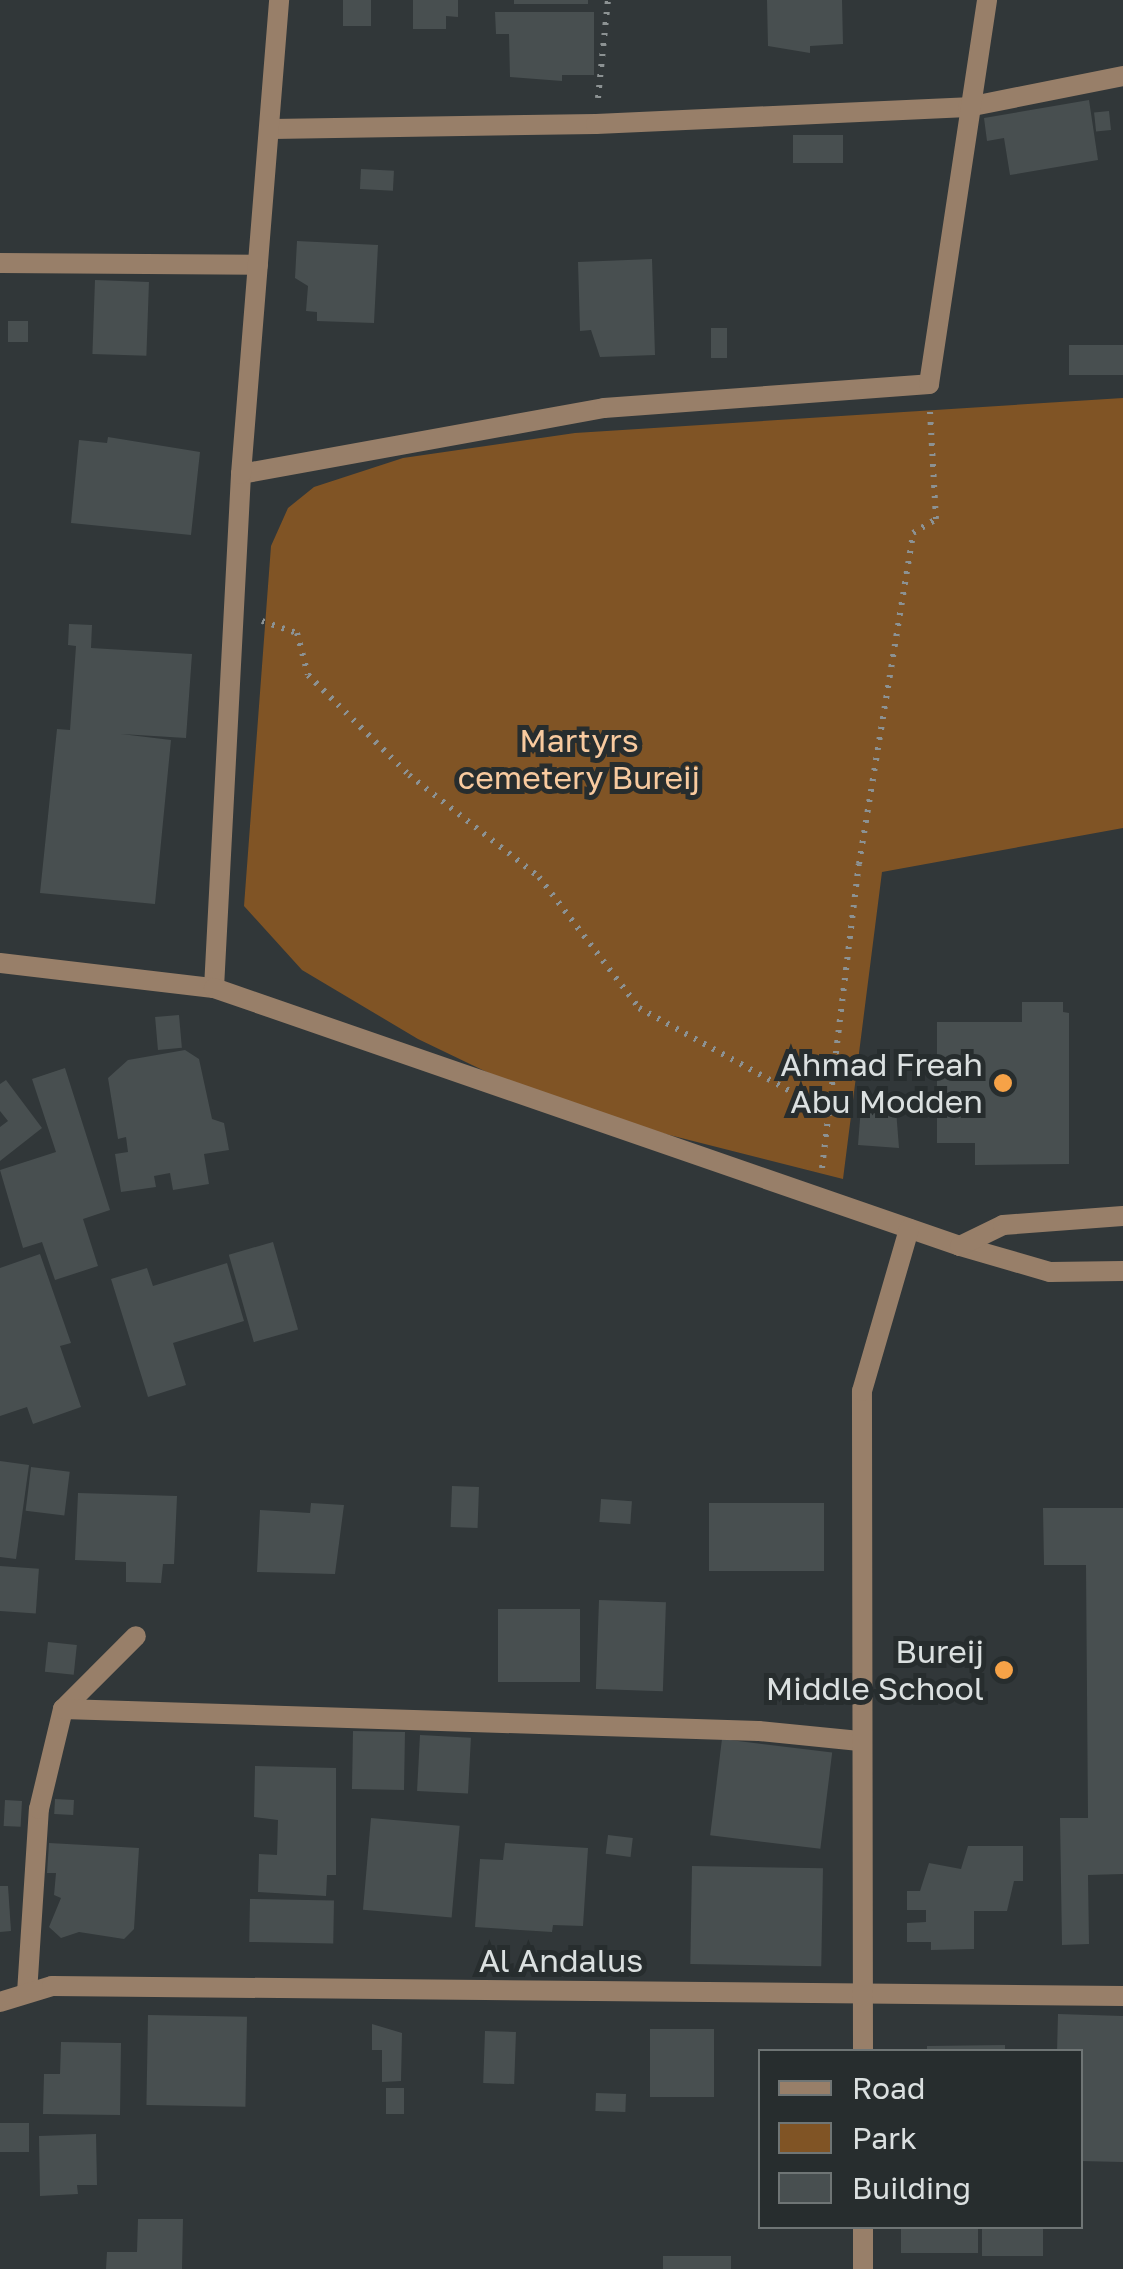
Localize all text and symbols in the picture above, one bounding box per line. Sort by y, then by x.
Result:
park label: Martyrs cemetery Bureij [458,722,700,797]
place label: Ahmad Freah Abu Modden [780,1046,983,1121]
marker: Ahmad Freah Abu Modden [992,1072,1014,1094]
place label: Bureij Middle School [766,1633,984,1708]
marker: Bureij Middle School [993,1659,1015,1681]
street label: Al Andalus [479,1941,643,1979]
legend [758,2049,1083,2229]
text: Road [852,2070,926,2106]
text: Park [852,2120,917,2156]
text: Building [852,2170,971,2206]

